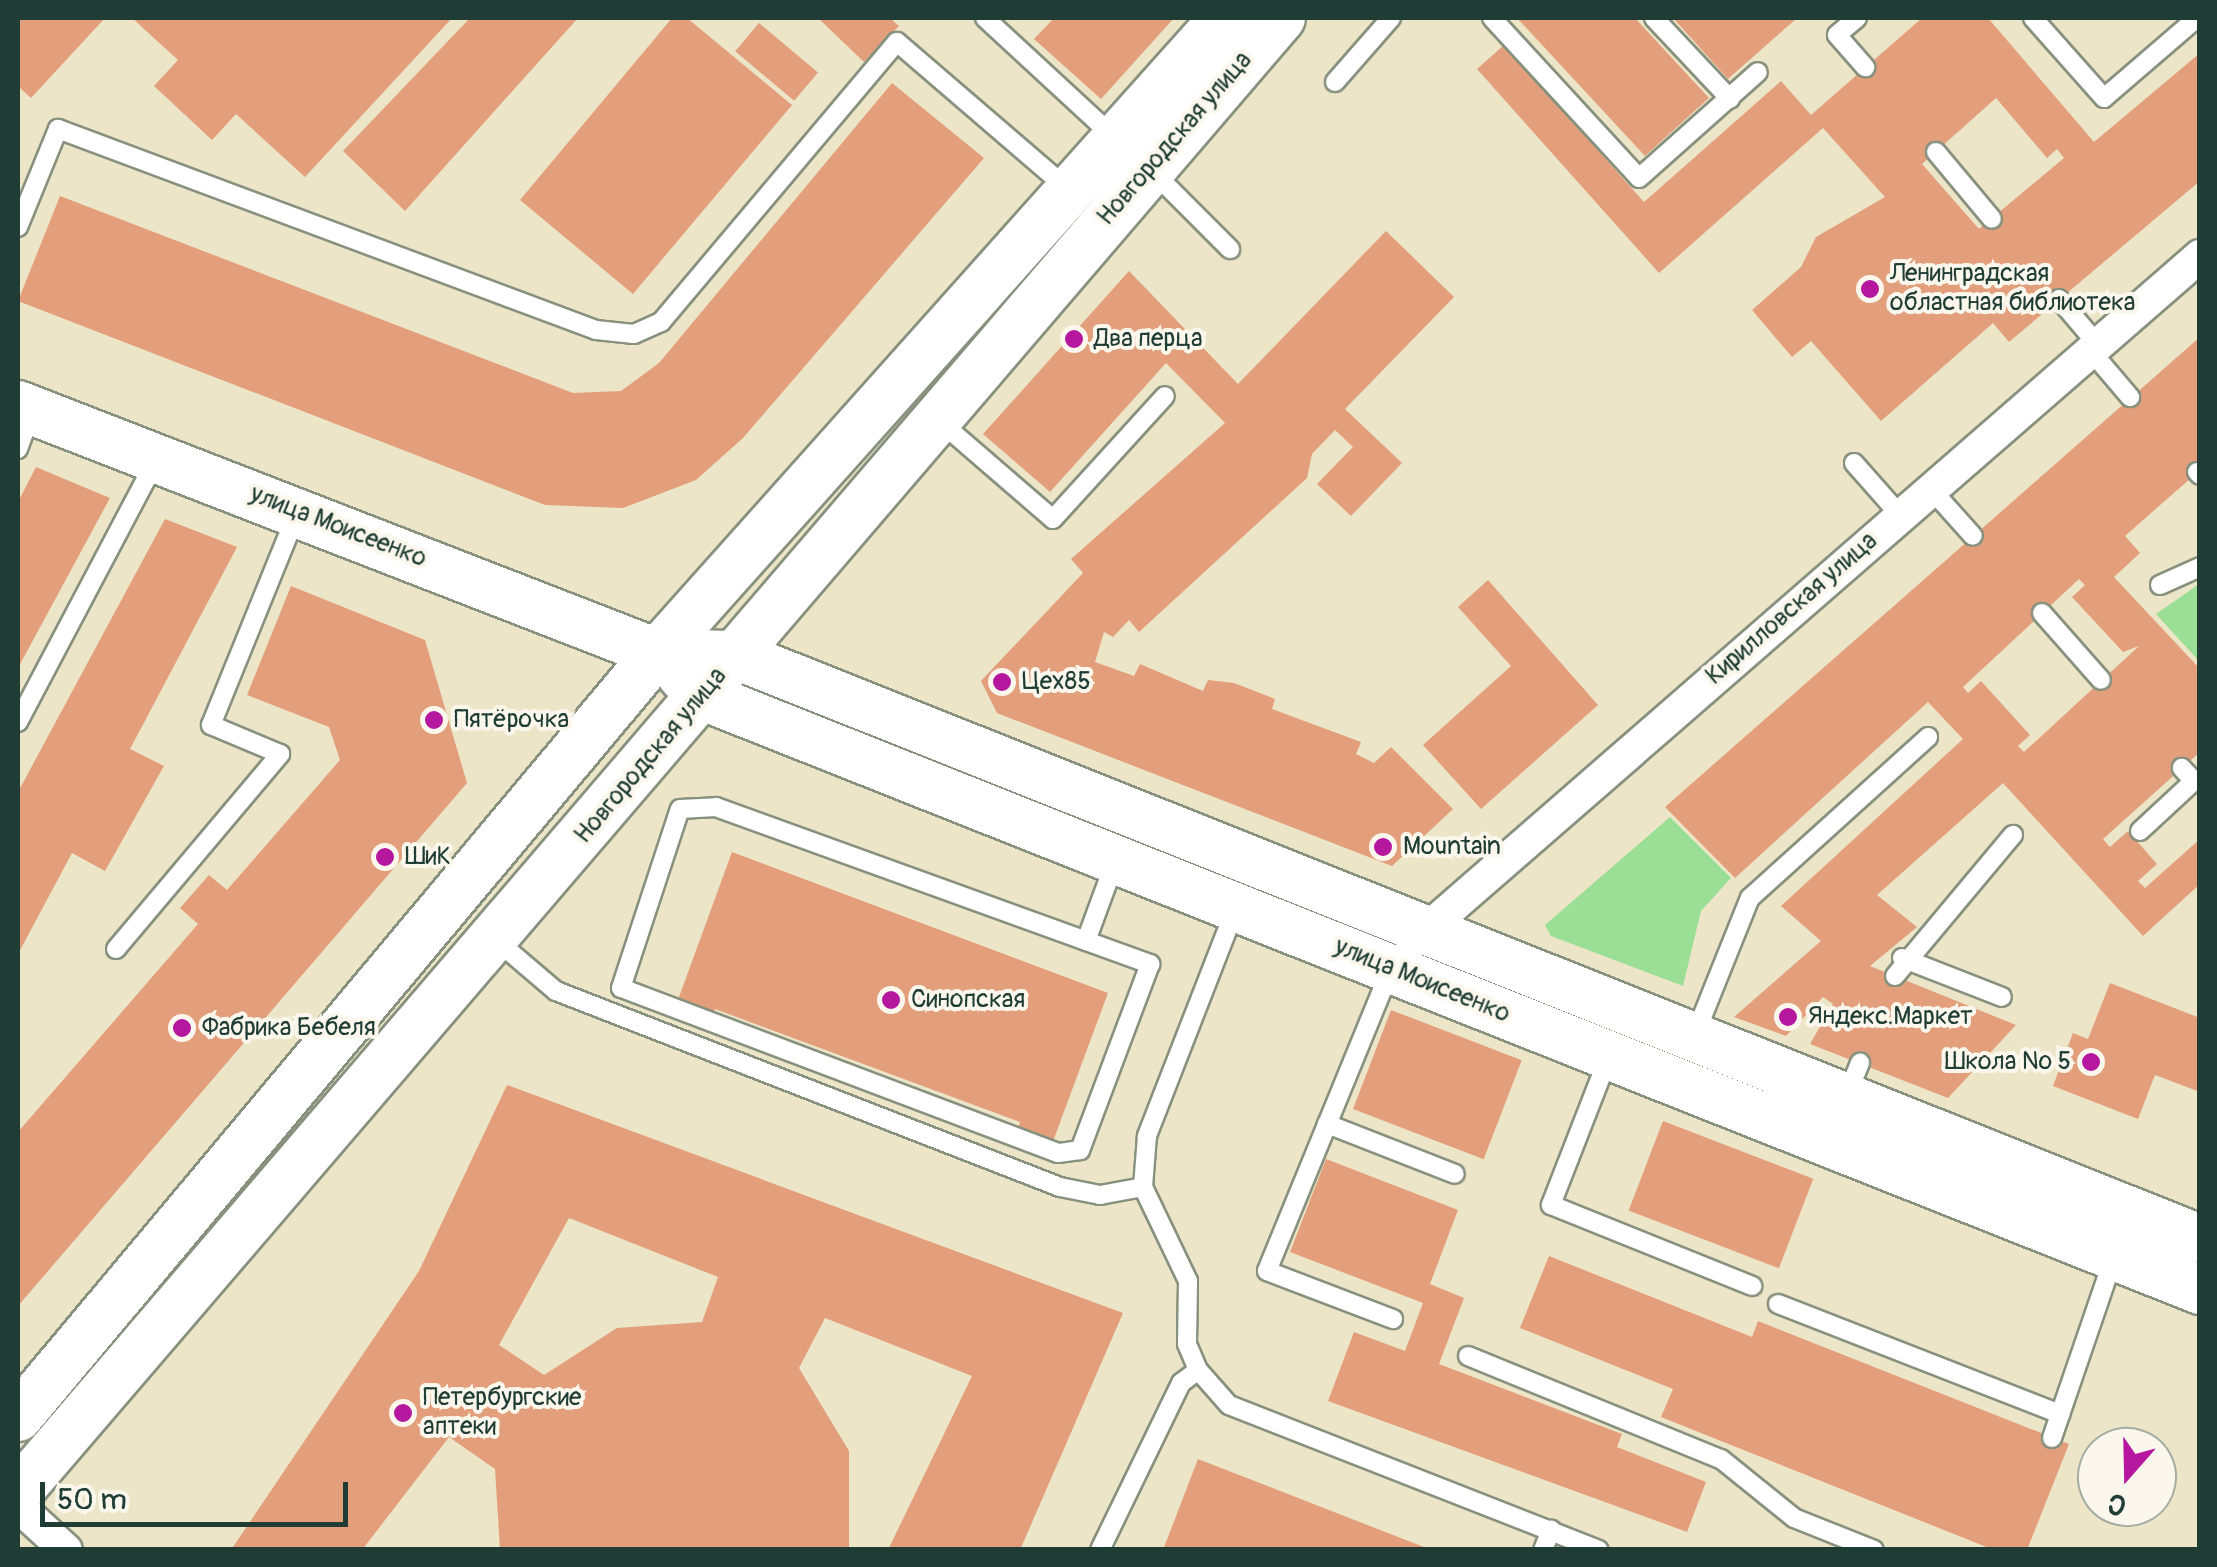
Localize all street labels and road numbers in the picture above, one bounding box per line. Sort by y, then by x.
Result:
street label: Новгородская улица [1091,46,1259,232]
street label: улица Моисеенко [246,480,430,574]
street label: Кирилловская улица [1700,526,1884,692]
street label: Новгородская улица [569,662,733,850]
street label: улица Моисеенко [1330,932,1514,1030]

